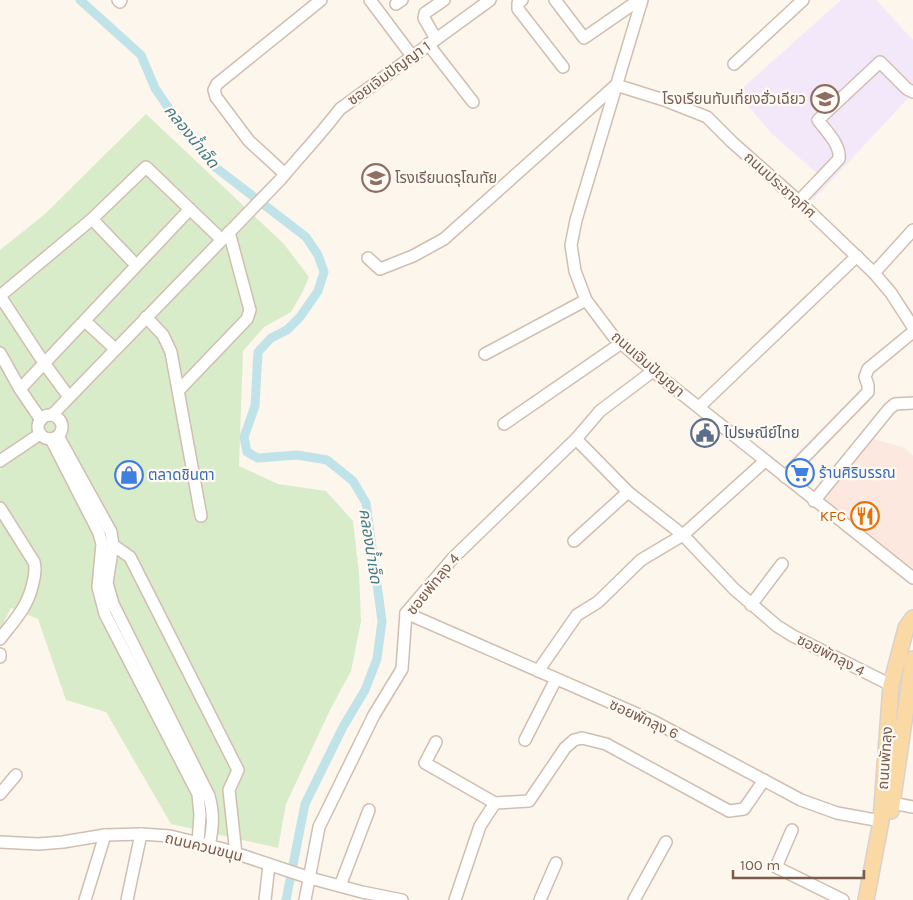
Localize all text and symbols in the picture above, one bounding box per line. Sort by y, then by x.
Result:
street label: ซอยเจิมปัญญา 1 [344,37,434,109]
school or university icon: โรงเรียนทับเที่ยงฮั่วเฉียว [810,84,840,114]
place label: โรงเรียนทับเที่ยงฮั่วเฉียว [662,88,806,108]
water label: คลองน้ำเจ็ด [160,100,225,173]
street label: ถนนประชาอุทิศ [740,148,820,222]
school or university icon: โรงเรียนดรุโณทัย [361,163,391,193]
place label: โรงเรียนดรุโณทัย [395,169,497,187]
street label: ถนนเจิมปัญญา [608,327,688,401]
public building icon: ไปรษณีย์ไทย [690,418,720,448]
place label: ไปรษณีย์ไทย [723,424,800,442]
supermarket icon: ร้านศิริบรรณ [785,458,815,488]
shop icon: ตลาดชินตา [114,460,144,490]
place label: ร้านศิริบรรณ [819,464,896,482]
place label: ตลาดชินตา [148,466,215,484]
restaurant icon: KFC [850,501,880,531]
water label: คลองน้ำเจ็ด [355,507,388,586]
place label: KFC [820,507,846,525]
street label: ซอยพัทลุง 4 [403,549,464,618]
street label: ซอยพัทลุง 4 [794,630,869,680]
street label: ซอยพัทลุง 6 [607,695,681,743]
street label: ถนนพัทลุง [874,726,896,790]
street label: ถนนควนขนุน [163,829,245,865]
scale bar [733,848,864,880]
text: 100 m [740,856,780,874]

